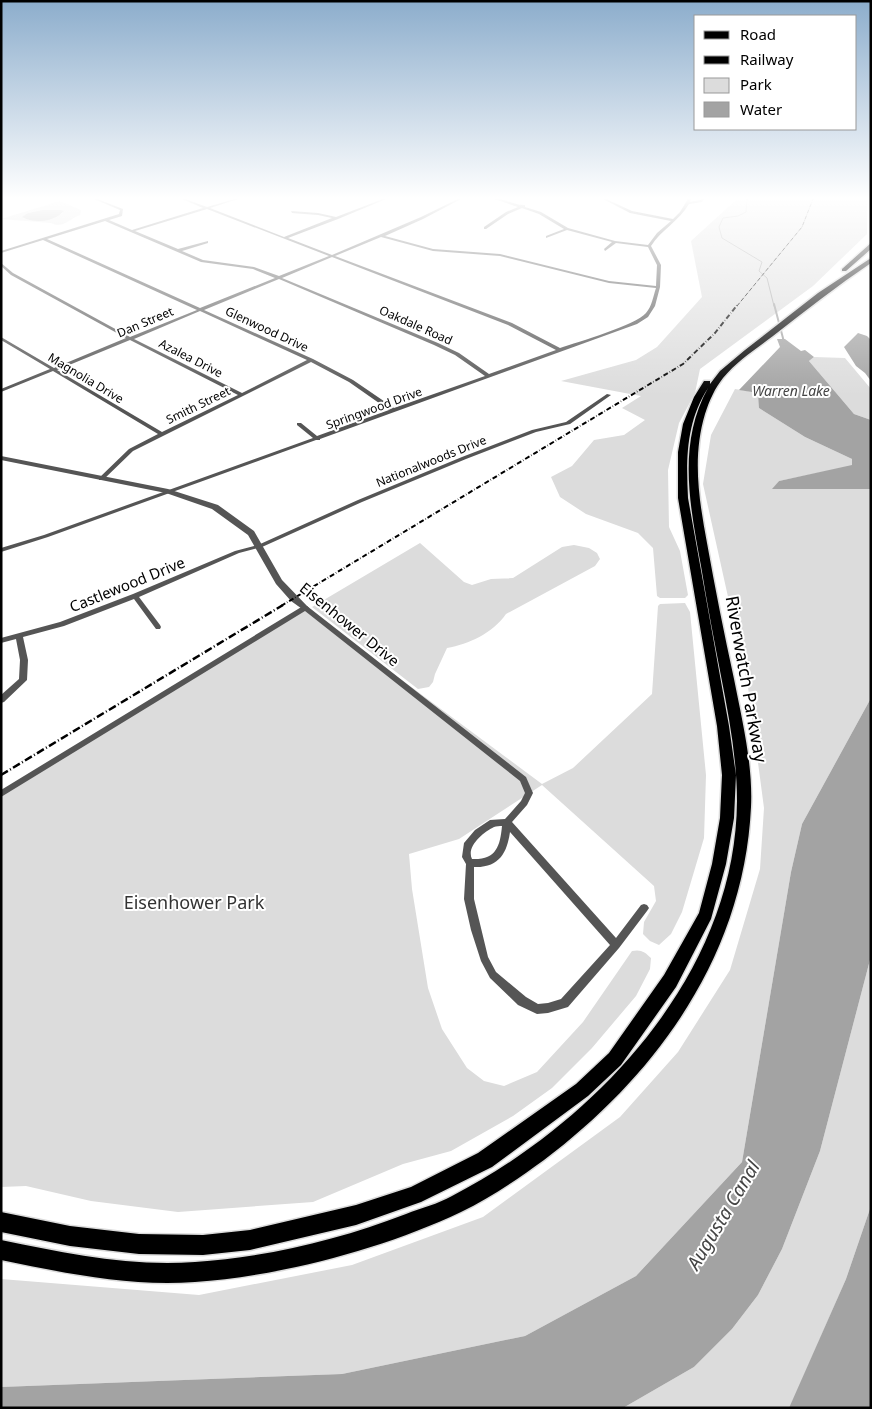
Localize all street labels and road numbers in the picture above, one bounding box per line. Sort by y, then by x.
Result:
street label: Oakdale Road [377,301,455,349]
street label: Dan Street [114,302,176,341]
street label: Glenwood Drive [223,302,312,356]
street label: Azalea Drive [156,335,226,381]
street label: Magnolia Drive [45,349,127,407]
street label: Smith Street [163,382,233,428]
street label: Springwood Drive [324,383,425,433]
street label: Nationalwoods Drive [373,431,489,491]
street label: Castlewood Drive [66,552,188,616]
street label: Eisenhower Drive [296,578,404,670]
street label: Riverwatch Parkway [720,594,774,765]

